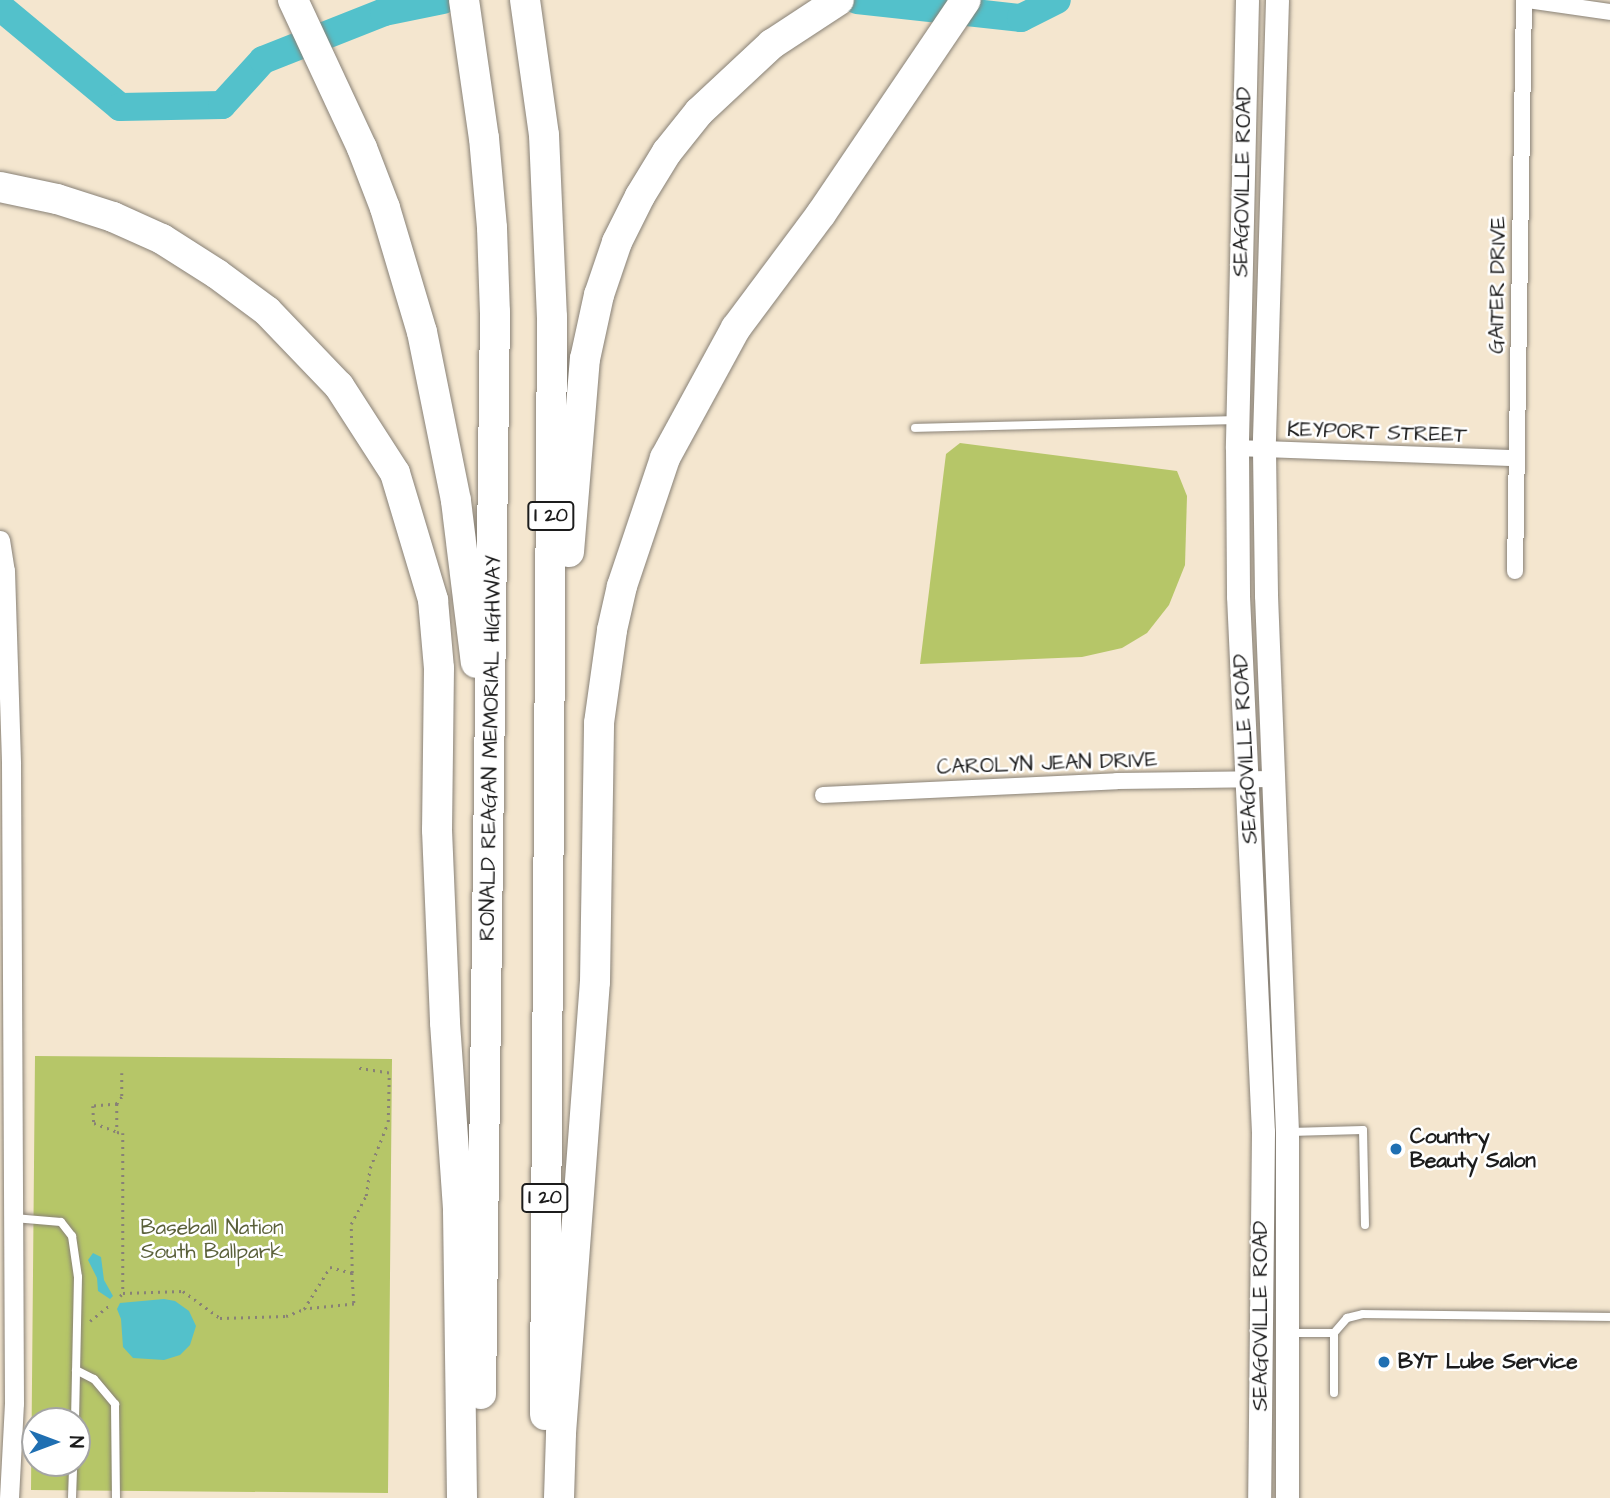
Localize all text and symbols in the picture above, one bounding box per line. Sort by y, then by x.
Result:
street label: SEAGOVILLE ROAD [1229,87,1257,277]
street label: GAITER DRIVE [1484,216,1512,354]
street label: KEYPORT STREET [1287,417,1467,449]
road number: I 20 [526,500,576,531]
street label: RONALD REAGAN MEMORIAL HIGHWAY [475,555,507,941]
street label: SEAGOVILLE ROAD [1228,653,1264,845]
street label: CAROLYN JEAN DRIVE [936,748,1158,780]
place label: Country Beauty Salon [1410,1124,1536,1174]
marker: Country Beauty Salon [1388,1141,1404,1157]
road number: I 20 [520,1182,570,1214]
park label: Baseball Nation South Ballpark [141,1215,283,1265]
street label: SEAGOVILLE ROAD [1248,1221,1274,1411]
place label: BYT Lube Service [1398,1349,1578,1375]
marker: BYT Lube Service [1376,1354,1392,1370]
north arrow [21,1407,91,1477]
text: N [62,1436,89,1448]

